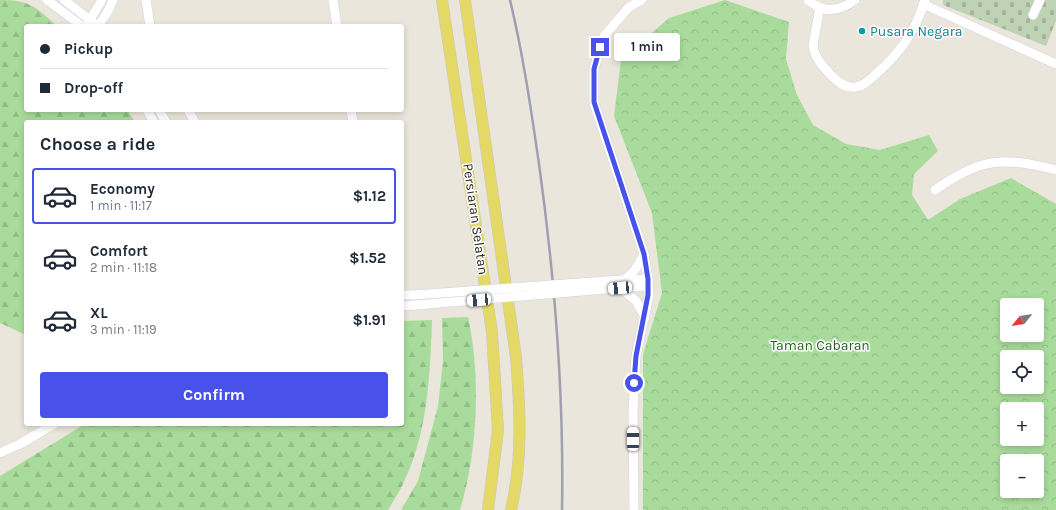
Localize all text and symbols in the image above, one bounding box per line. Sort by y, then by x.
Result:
place label: Pusara Negara [870,23,963,40]
marker: Pusara Negara [857,26,867,36]
callout: 1 min [614,33,680,61]
route end [591,38,609,56]
text: 1 min [631,39,663,54]
text: Pickup [64,40,113,58]
text: Drop-off [64,79,123,97]
text: Choose a ride [40,133,155,155]
street label: Persiaran Selatan [459,162,492,276]
icon: car [42,178,78,214]
text: Economy [90,180,155,198]
text: $1.12 [353,187,386,205]
text: 1 min · 11:17 [90,198,152,213]
icon: car [42,240,78,276]
text: Comfort [90,242,148,260]
text: $1.52 [349,249,386,267]
text: 2 min · 11:18 [90,260,157,275]
car [608,281,632,295]
car [467,293,491,307]
north arrow [1000,298,1044,342]
map controls [1000,298,1044,498]
icon: car [42,302,78,338]
text: XL [90,304,108,322]
text: $1.91 [353,311,386,329]
text: 3 min · 11:19 [90,322,157,337]
park label: Taman Cabaran [770,337,870,354]
button: locate [1000,350,1044,394]
button: Confirm [40,372,388,418]
route start [625,374,643,392]
button: + [1000,402,1044,446]
car [627,427,639,451]
button: − [1000,454,1044,498]

